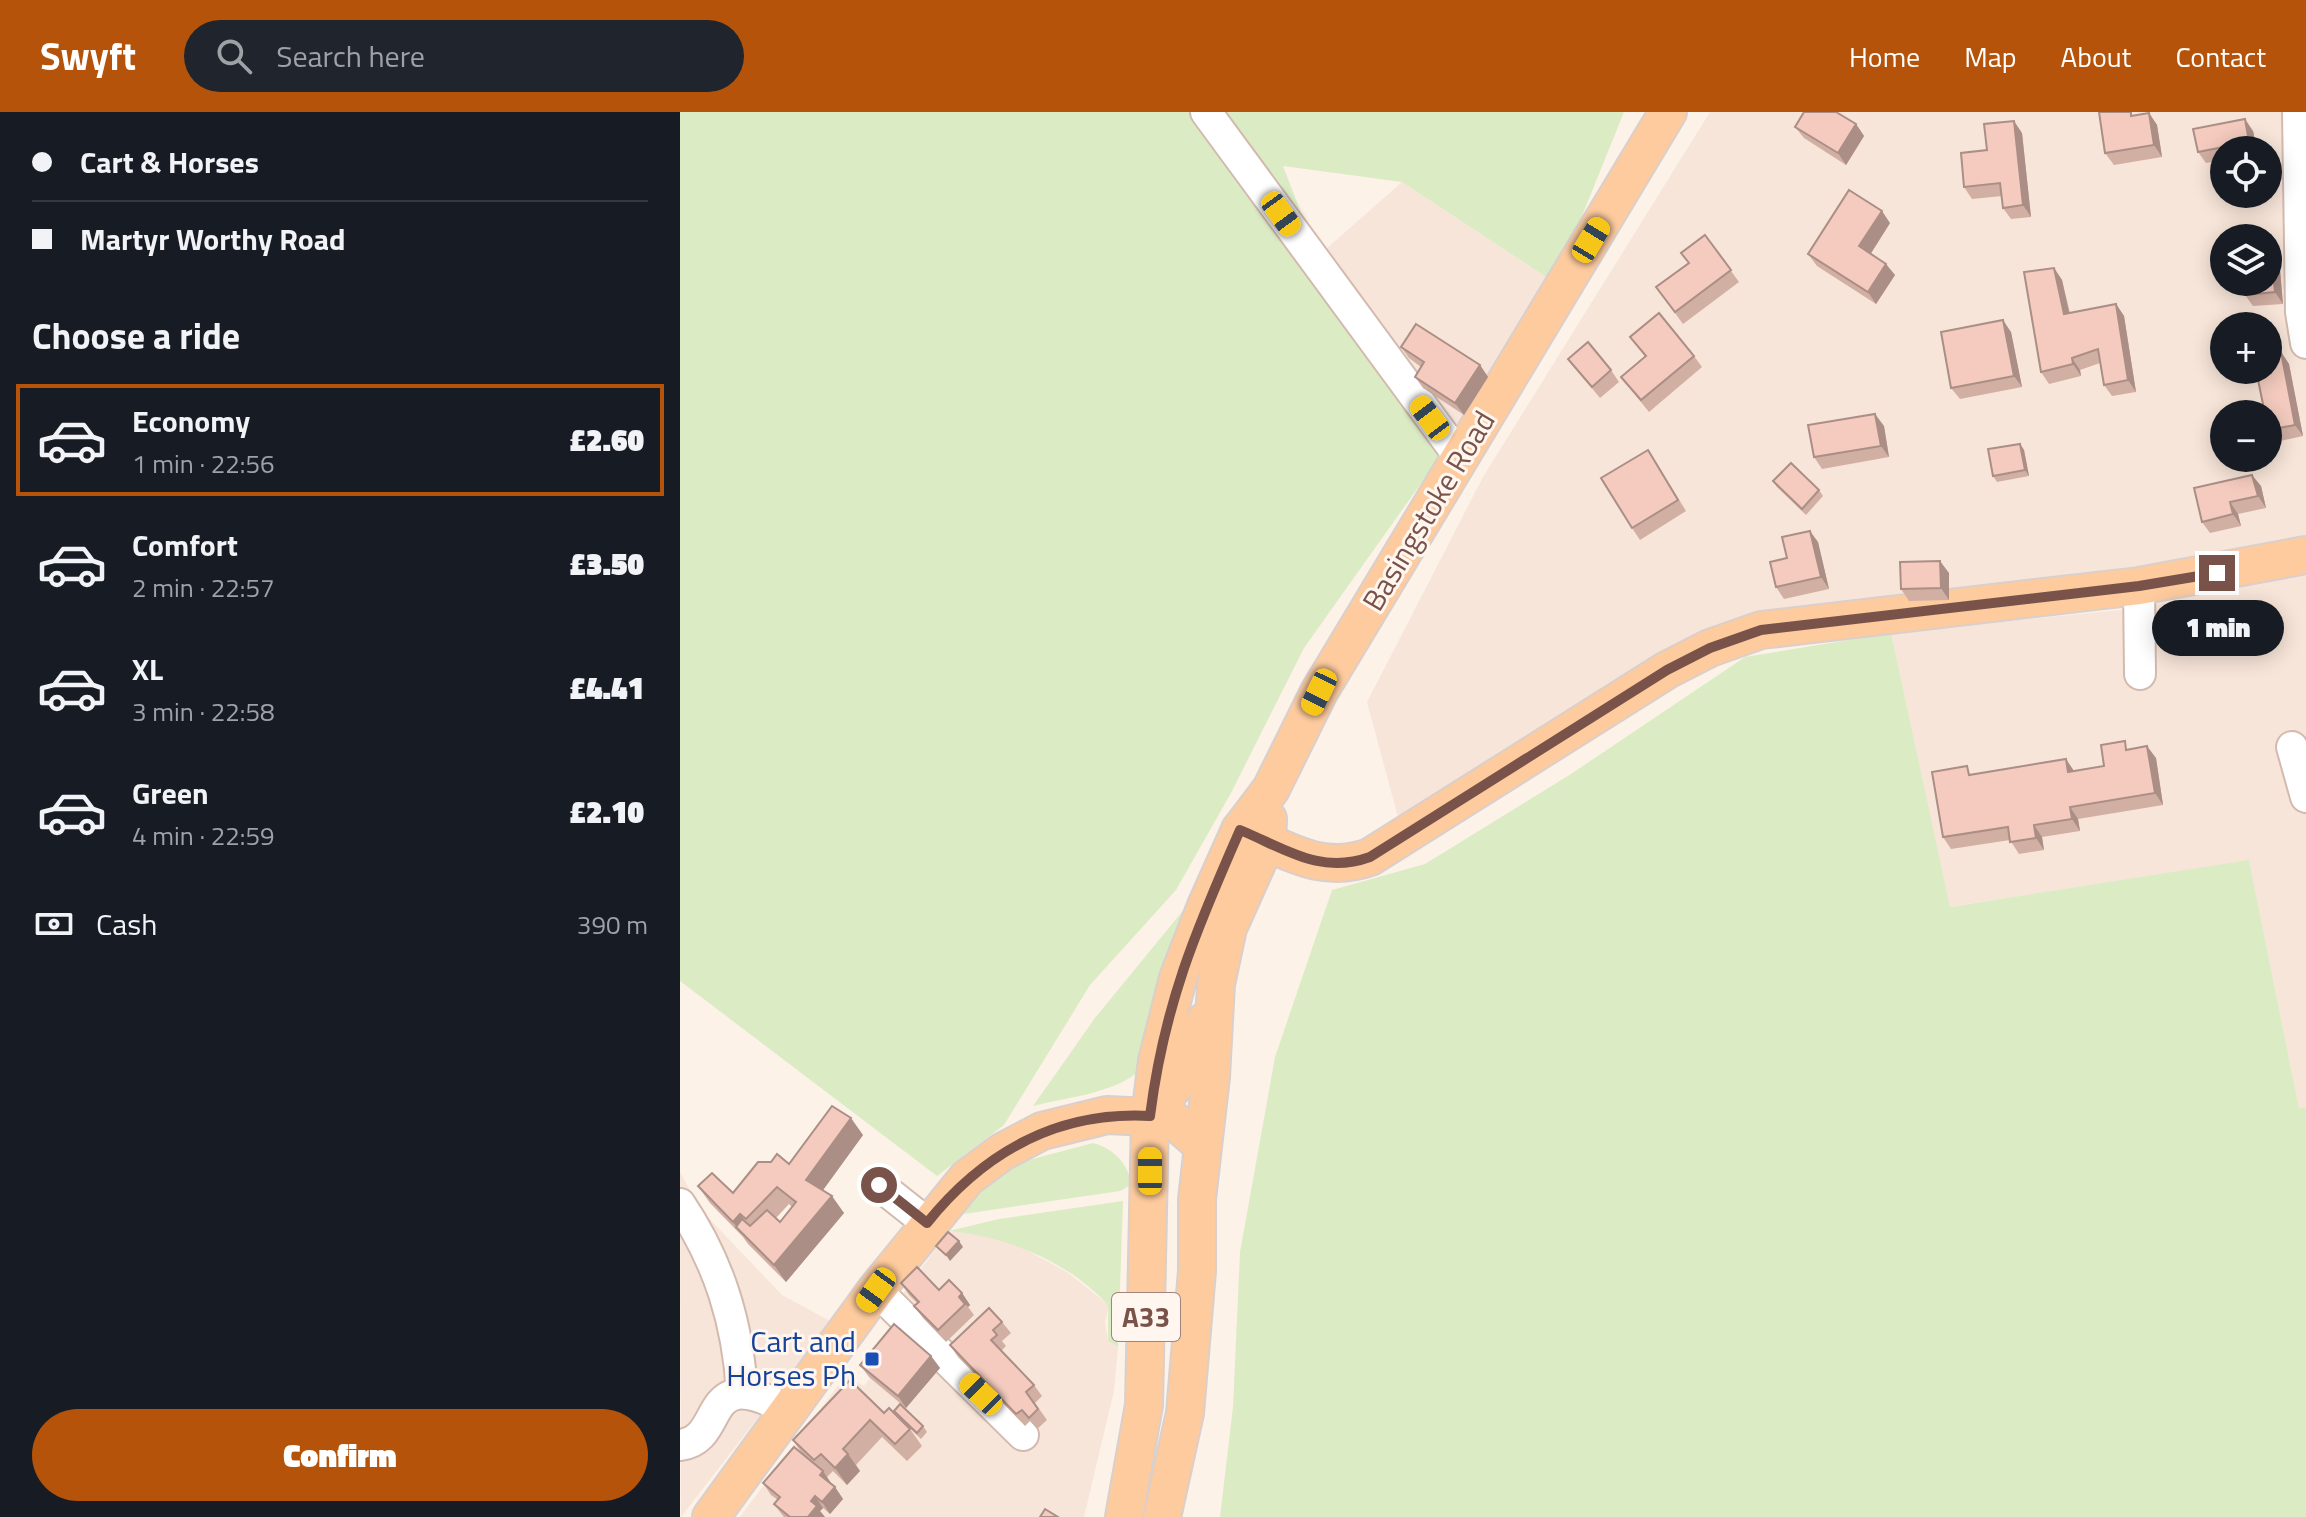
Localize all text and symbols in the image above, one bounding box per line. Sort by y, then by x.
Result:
search box [184,20,744,92]
text: Swyft [40,27,136,85]
text: Search here [276,33,425,79]
icon: search [212,34,256,78]
text: Home [1849,35,1920,78]
text: Map [1964,35,2017,78]
text: About [2061,35,2131,78]
text: Contact [2175,35,2266,78]
map controls [2210,136,2282,472]
button: locate [2210,136,2282,208]
text: Cart & Horses [80,139,259,185]
car [1257,188,1305,240]
car [1568,213,1614,267]
text: Martyr Worthy Road [80,216,345,262]
button: layers [2210,224,2282,296]
text: Choose a ride [32,308,240,363]
button: + [2210,312,2282,384]
car [1406,392,1454,444]
text: Economy [132,398,250,444]
button: − [2210,400,2282,472]
street label: Basingstoke Road [1350,402,1506,619]
icon: car [36,404,108,476]
text: £2.60 [570,417,644,463]
text: 1 min · 22:56 [132,444,275,483]
text: Comfort [132,522,238,568]
icon: car [36,528,108,600]
text: £3.50 [570,541,644,587]
route end [2199,555,2235,591]
text: 2 min · 22:57 [132,568,275,607]
callout: 1 min [2151,601,2283,657]
text: 1 min [2186,608,2250,647]
text: XL [132,646,163,692]
icon: car [36,652,108,724]
text: £4.41 [570,665,644,711]
car [1298,665,1340,719]
text: 3 min · 22:58 [132,692,275,731]
text: Green [132,770,209,816]
icon: car [36,776,108,848]
text: £2.10 [570,789,644,835]
text: 4 min · 22:59 [132,816,275,855]
text: Cash [96,901,157,947]
icon: cash [32,902,76,946]
text: 390 m [577,905,648,944]
car [1138,1147,1162,1195]
route start [861,1167,897,1203]
car [852,1264,900,1316]
road number: A33 [1112,1293,1180,1341]
place label: Cart and Horses Ph [726,1318,856,1398]
marker: Cart and Horses Ph [863,1350,881,1368]
car [955,1369,1007,1419]
button: Confirm [32,1409,648,1501]

